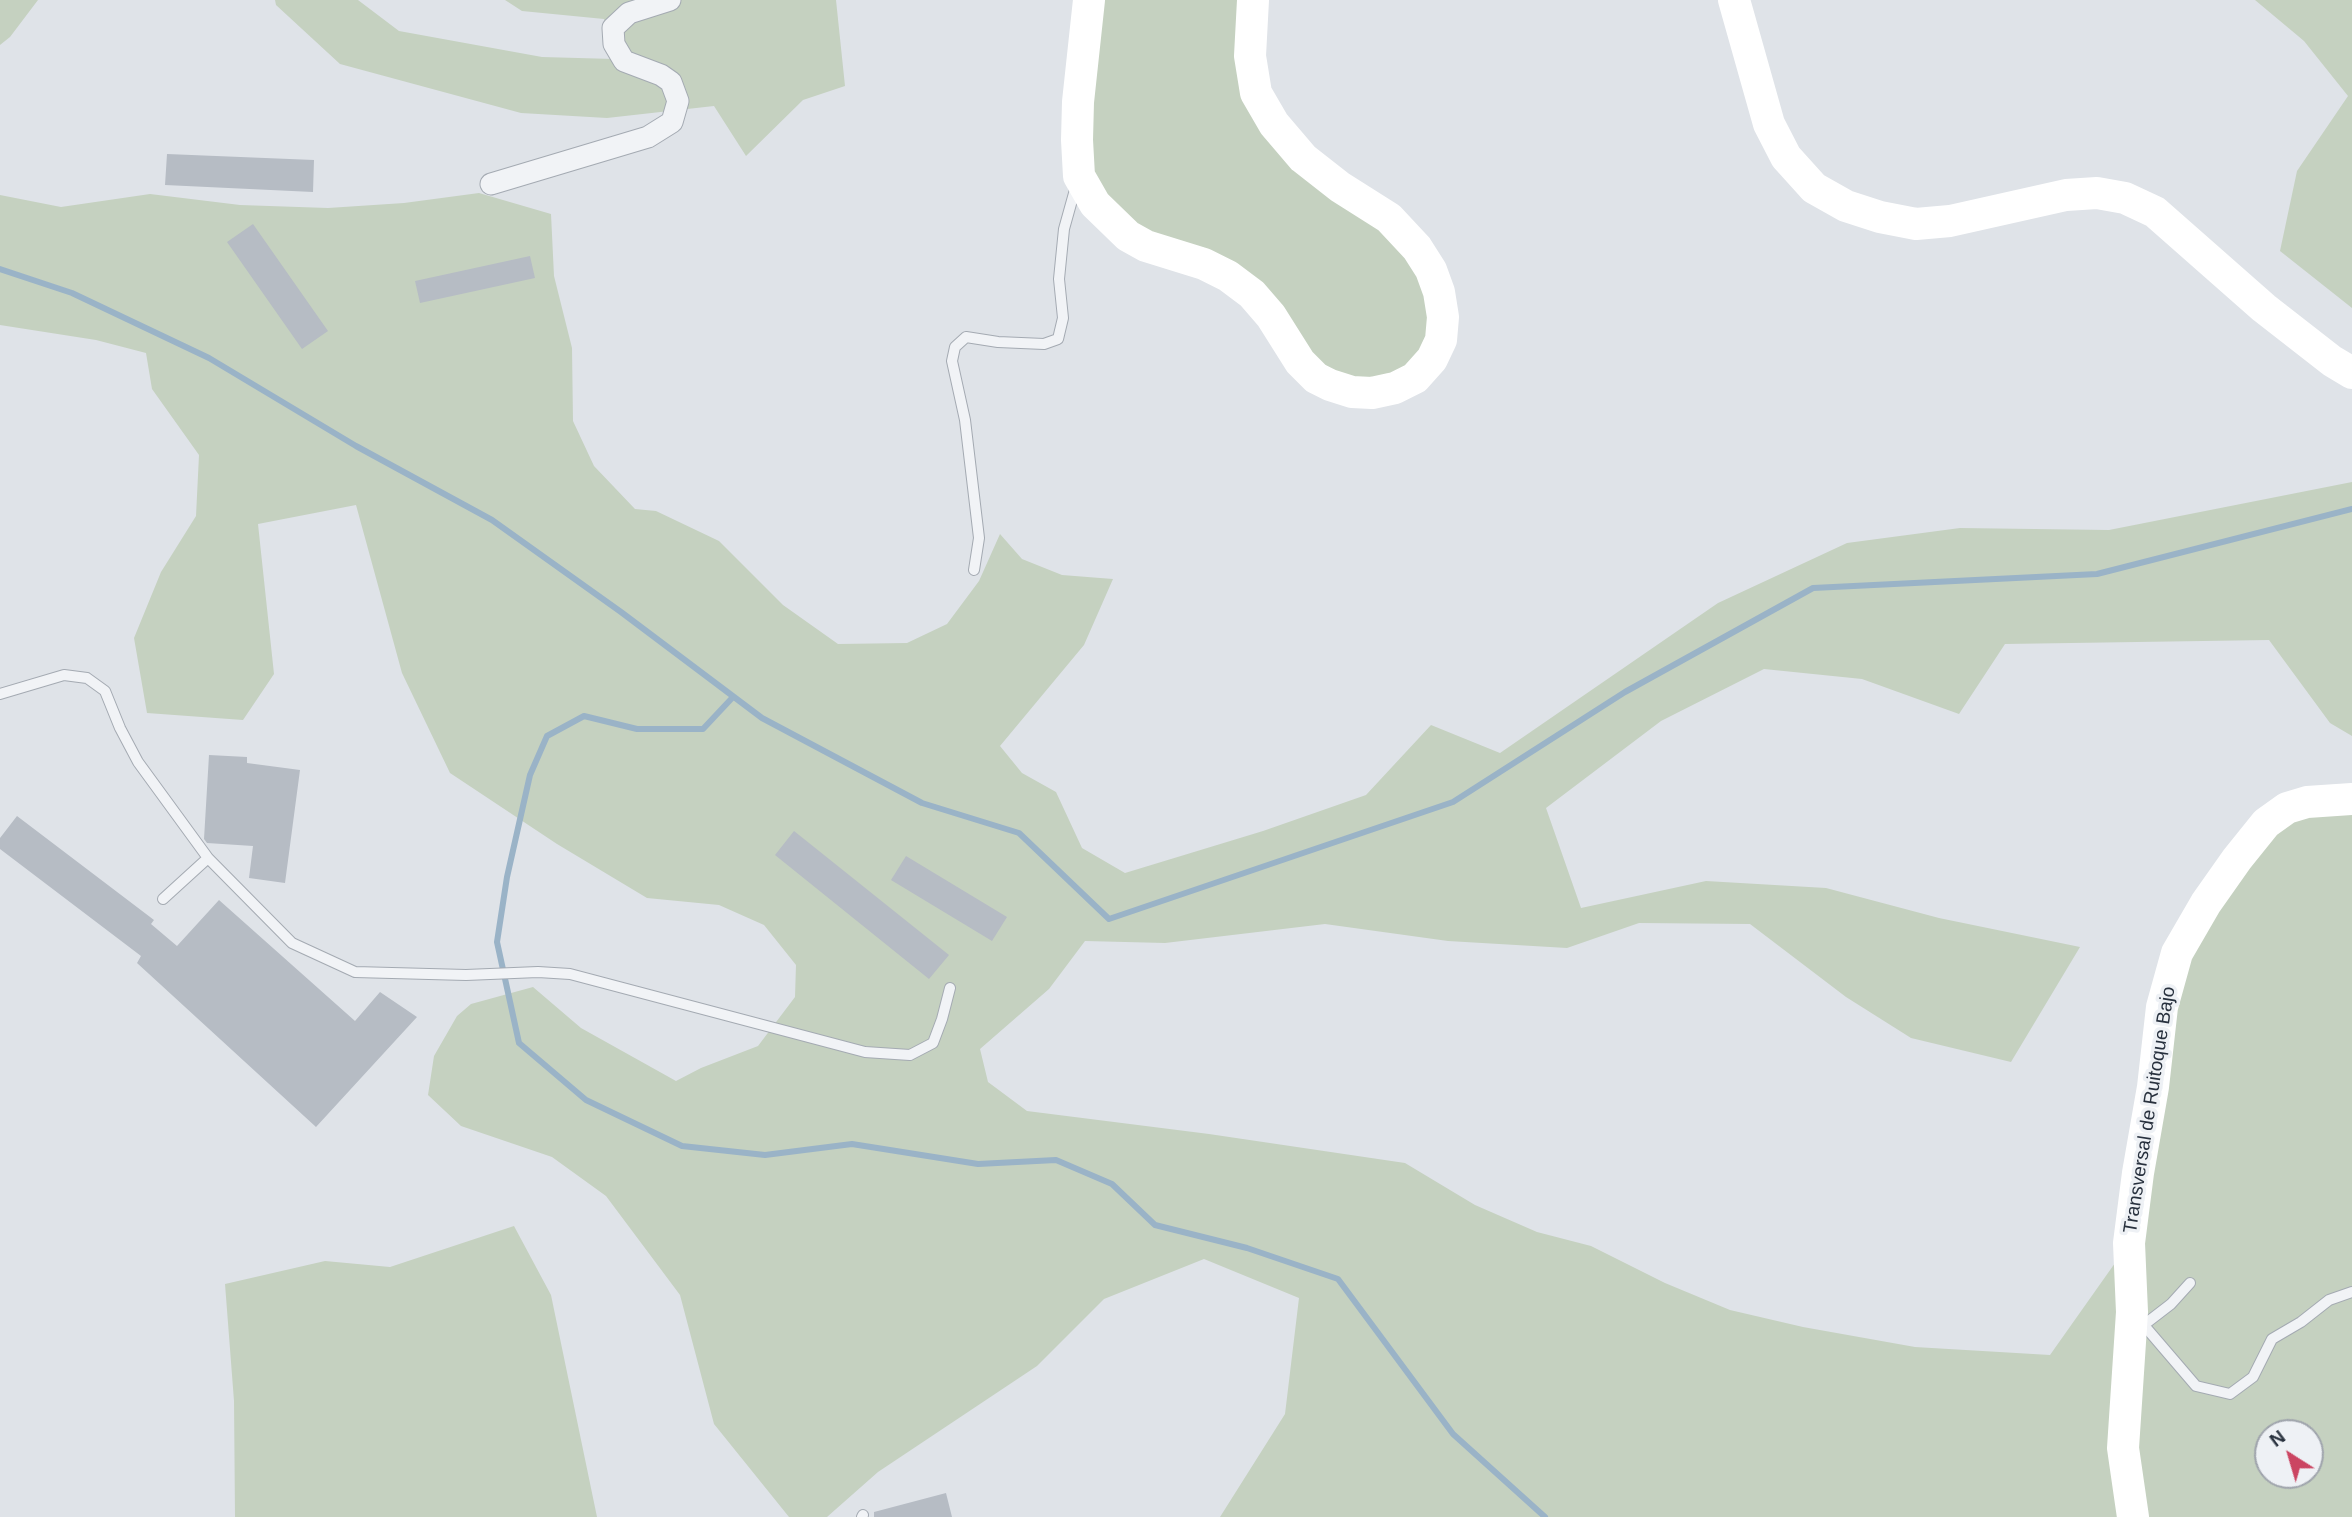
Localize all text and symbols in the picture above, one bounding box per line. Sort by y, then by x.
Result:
street label: Transversal de Ruitoque Bajo [2119,985,2181,1235]
north arrow [2254,1419,2324,1489]
text: N [2265,1426,2289,1451]

